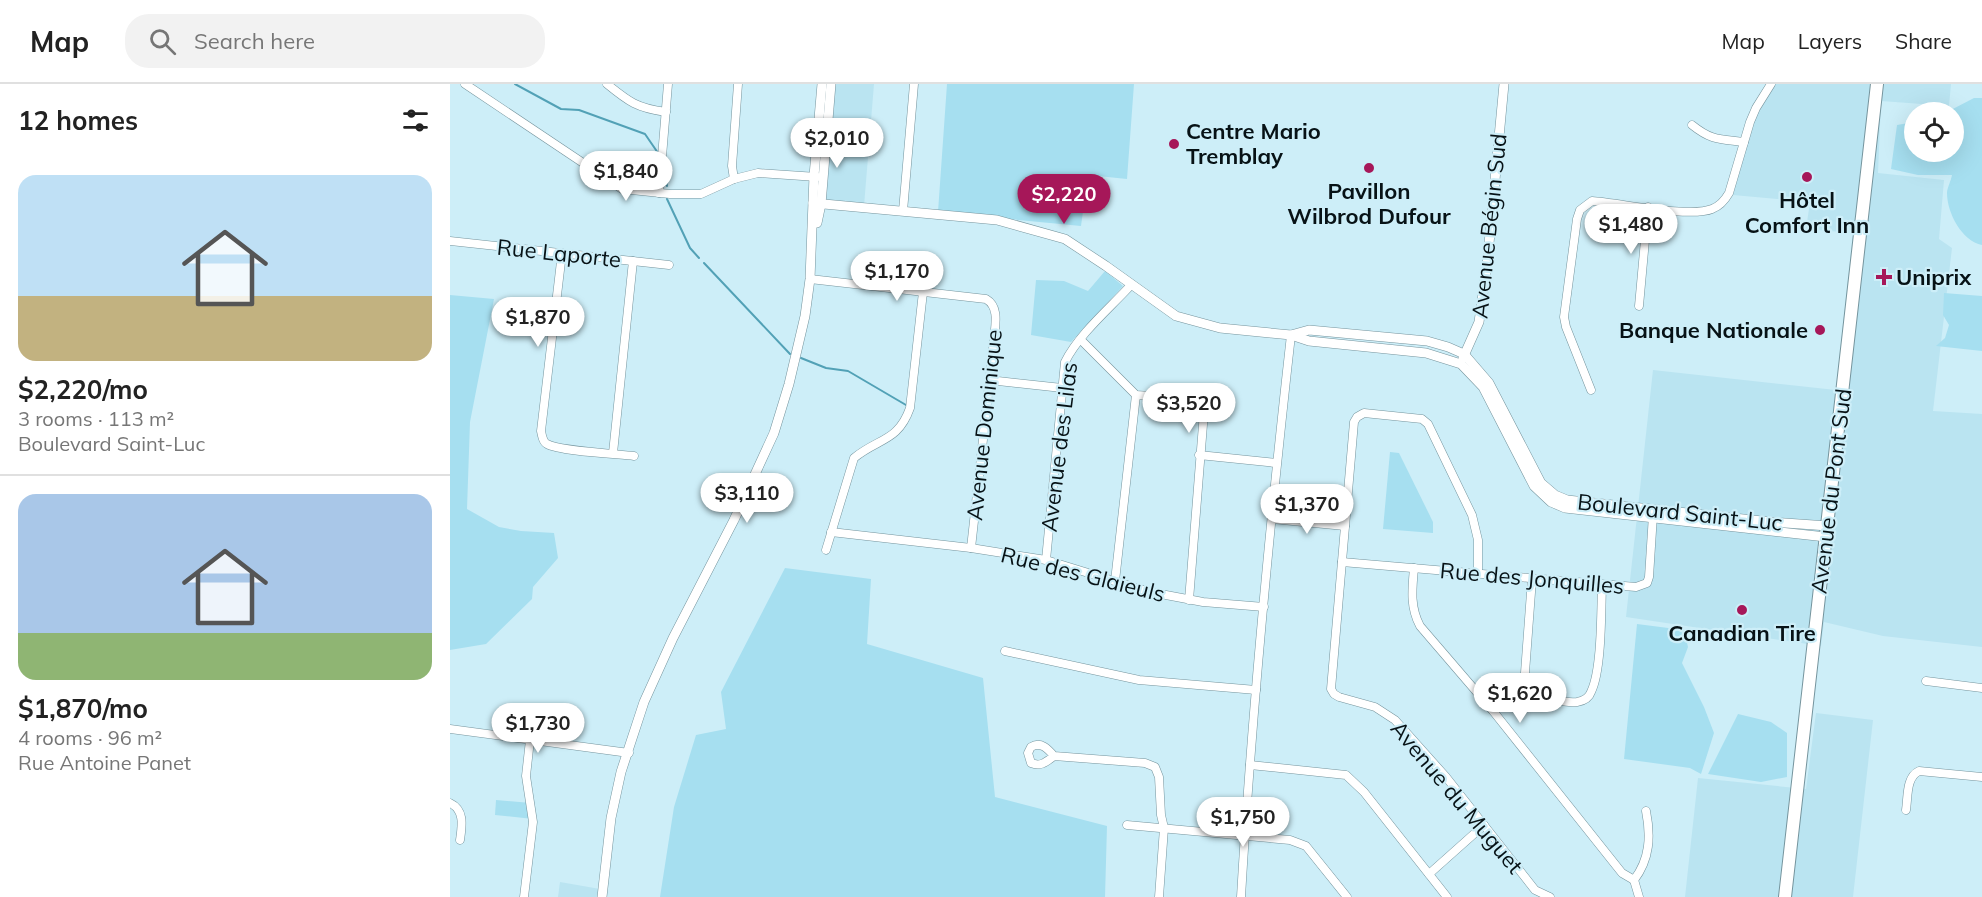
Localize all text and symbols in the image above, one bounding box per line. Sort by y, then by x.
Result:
search box [125,14,545,68]
text: Map [30,24,89,59]
icon: search [146,25,179,58]
text: Search here [194,27,315,55]
text: Map [1722,28,1765,54]
text: Layers [1798,28,1862,54]
text: Share [1895,28,1952,54]
map controls [1904,102,1964,162]
button: locate [1904,102,1964,162]
text: 12 homes [18,104,138,137]
icon: filters [399,104,432,137]
place label: Centre Mario Tremblay [1186,117,1321,170]
pin: $2,010 [788,118,886,169]
text: $2,010 [805,125,869,150]
street label: Avenue Bégin Sud [1465,132,1513,320]
marker: Centre Mario Tremblay [1167,137,1181,151]
pin: $1,840 [577,151,675,202]
text: $1,840 [594,158,658,183]
marker: Pavillon Wilbrod Dufour [1362,161,1376,175]
marker: Hôtel Comfort Inn [1800,170,1814,184]
pin: $2,220 [1015,174,1113,225]
place label: Pavillon Wilbrod Dufour [1287,177,1451,230]
text: $2,220 [1032,181,1096,206]
place label: Hôtel Comfort Inn [1745,186,1869,239]
pin: $1,480 [1582,204,1680,255]
text: $1,480 [1599,211,1663,236]
icon: home [171,214,279,322]
street label: Rue Laporte [496,233,622,273]
pin: $1,170 [848,251,946,302]
text: $1,170 [865,258,929,283]
place label: Uniprix [1896,263,1972,291]
marker: Uniprix [1877,270,1891,284]
pin: $1,870 [489,297,587,348]
text: $1,870 [506,304,570,329]
place label: Banque Nationale [1619,316,1808,344]
marker: Banque Nationale [1813,323,1827,337]
street label: Avenue Dominique [960,328,1008,522]
street label: Avenue des Lilas [1035,361,1083,533]
text: $2,220/mo [18,373,148,406]
pin: $3,520 [1140,383,1238,434]
street label: Avenue du Pont Sud [1805,387,1857,595]
text: $3,520 [1157,390,1221,415]
text: 3 rooms · 113 m² [18,406,174,431]
text: Boulevard Saint-Luc [18,431,205,456]
pin: $3,110 [698,473,796,524]
text: $3,110 [715,480,779,505]
pin: $1,370 [1258,484,1356,535]
street label: Boulevard Saint-Luc [1576,487,1784,537]
text: $1,370 [1275,491,1339,516]
icon: home [171,533,279,641]
street label: Rue des Glaieuls [998,540,1168,608]
street label: Rue des Jonquilles [1439,556,1625,600]
marker: Canadian Tire [1735,603,1749,617]
place label: Canadian Tire [1668,619,1816,647]
pin: $1,620 [1471,673,1569,724]
text: $1,620 [1488,680,1552,705]
text: $1,870/mo [18,692,148,725]
pin: $1,730 [489,703,587,754]
text: $1,730 [506,710,570,735]
street label: Avenue du Muguet [1385,715,1529,879]
text: 4 rooms · 96 m² [18,725,162,750]
text: Rue Antoine Panet [18,750,191,775]
pin: $1,750 [1194,797,1292,848]
text: $1,750 [1211,804,1275,829]

